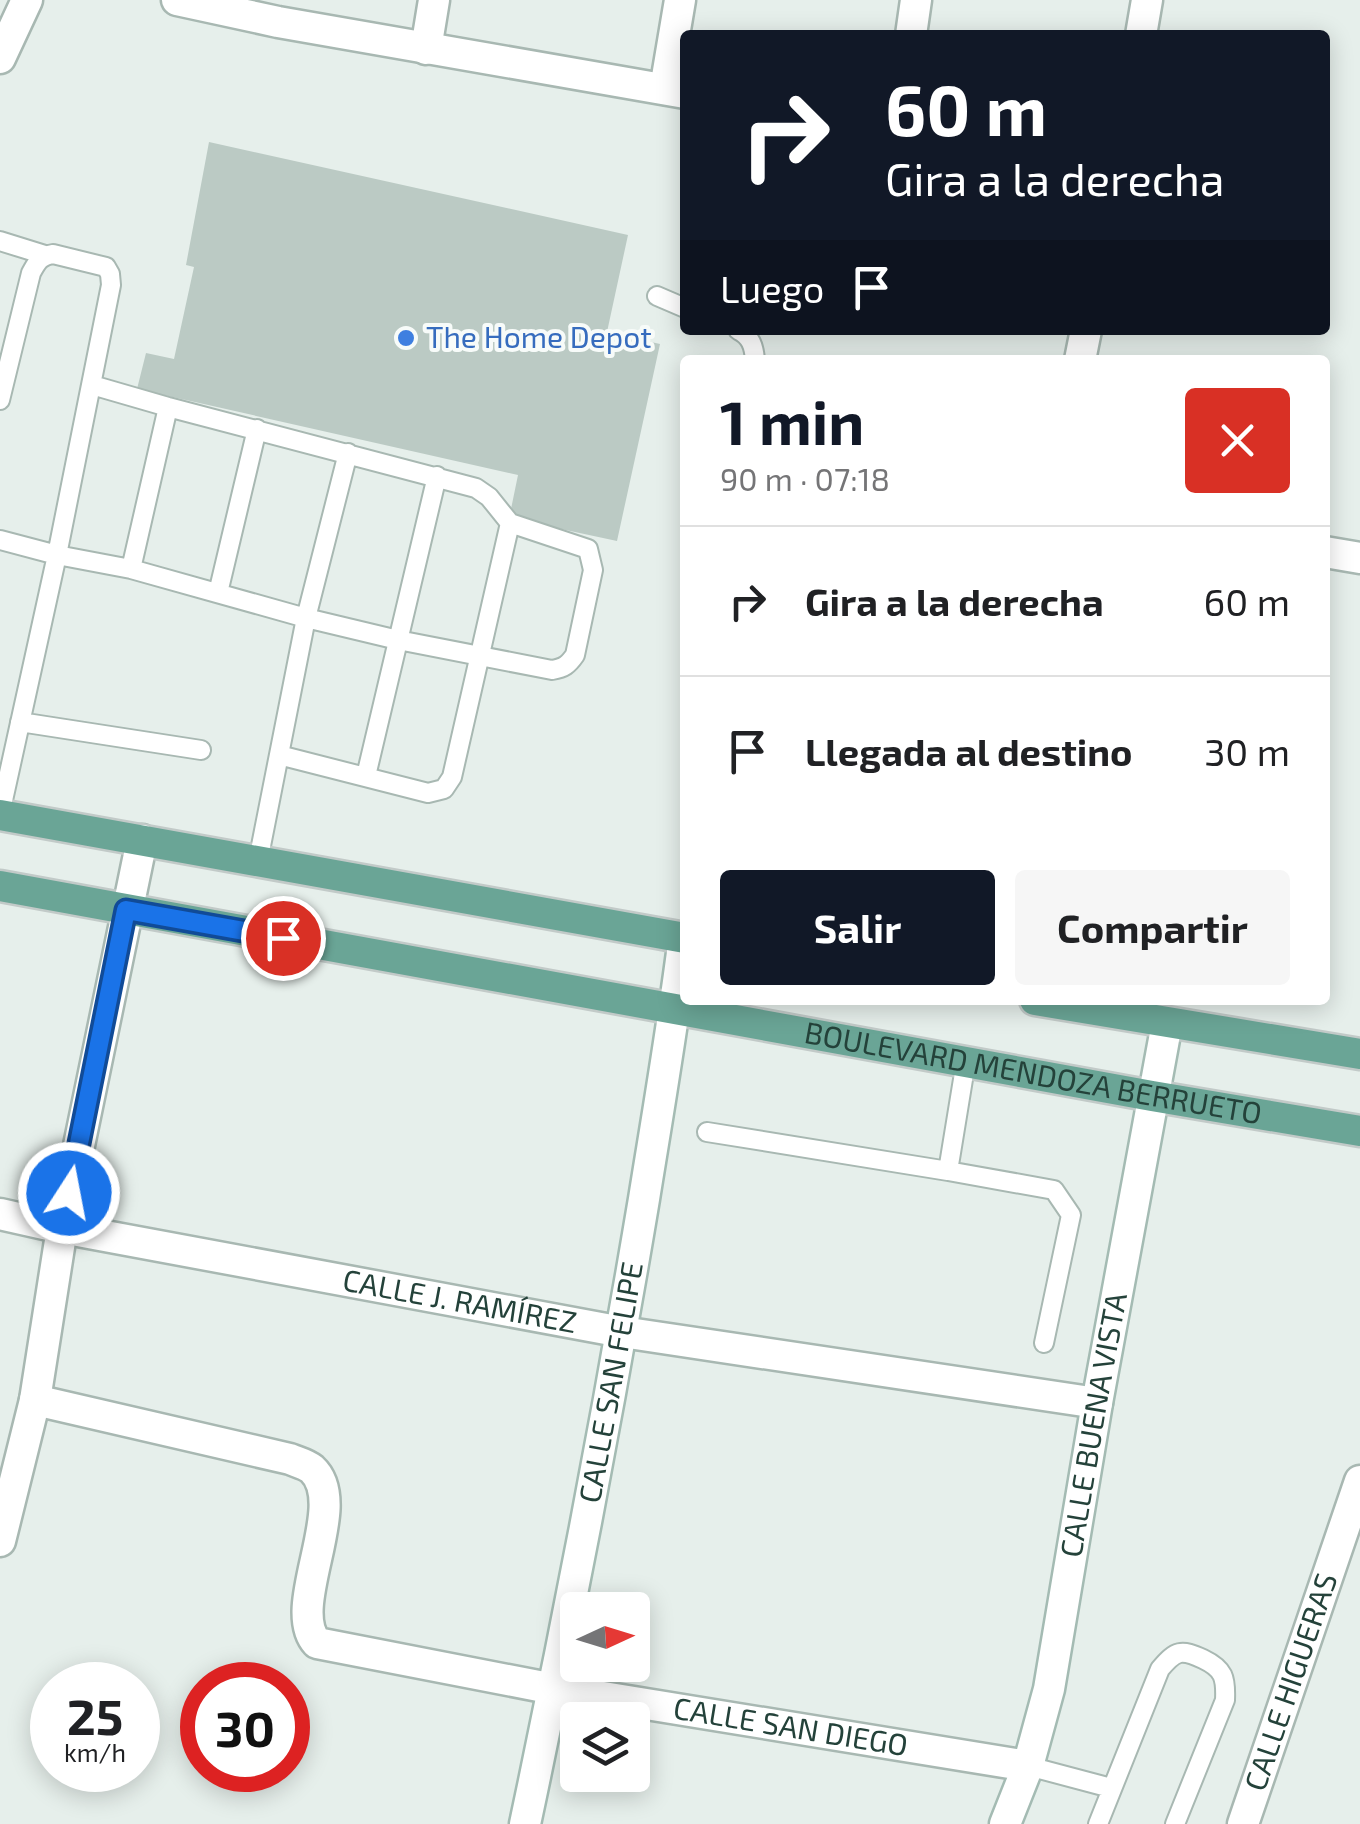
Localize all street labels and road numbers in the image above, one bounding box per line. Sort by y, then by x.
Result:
street label: BOULEVARD MENDOZA BERRUETO [802,1013,1265,1130]
street label: CALLE SAN FELIPE [570,1259,649,1506]
street label: CALLE J. RAMÍREZ [340,1261,580,1339]
street label: CALLE BUENA VISTA [1051,1289,1133,1560]
street label: CALLE HIGUERAS [1236,1568,1343,1795]
street label: CALLE SAN DIEGO [671,1689,911,1762]

